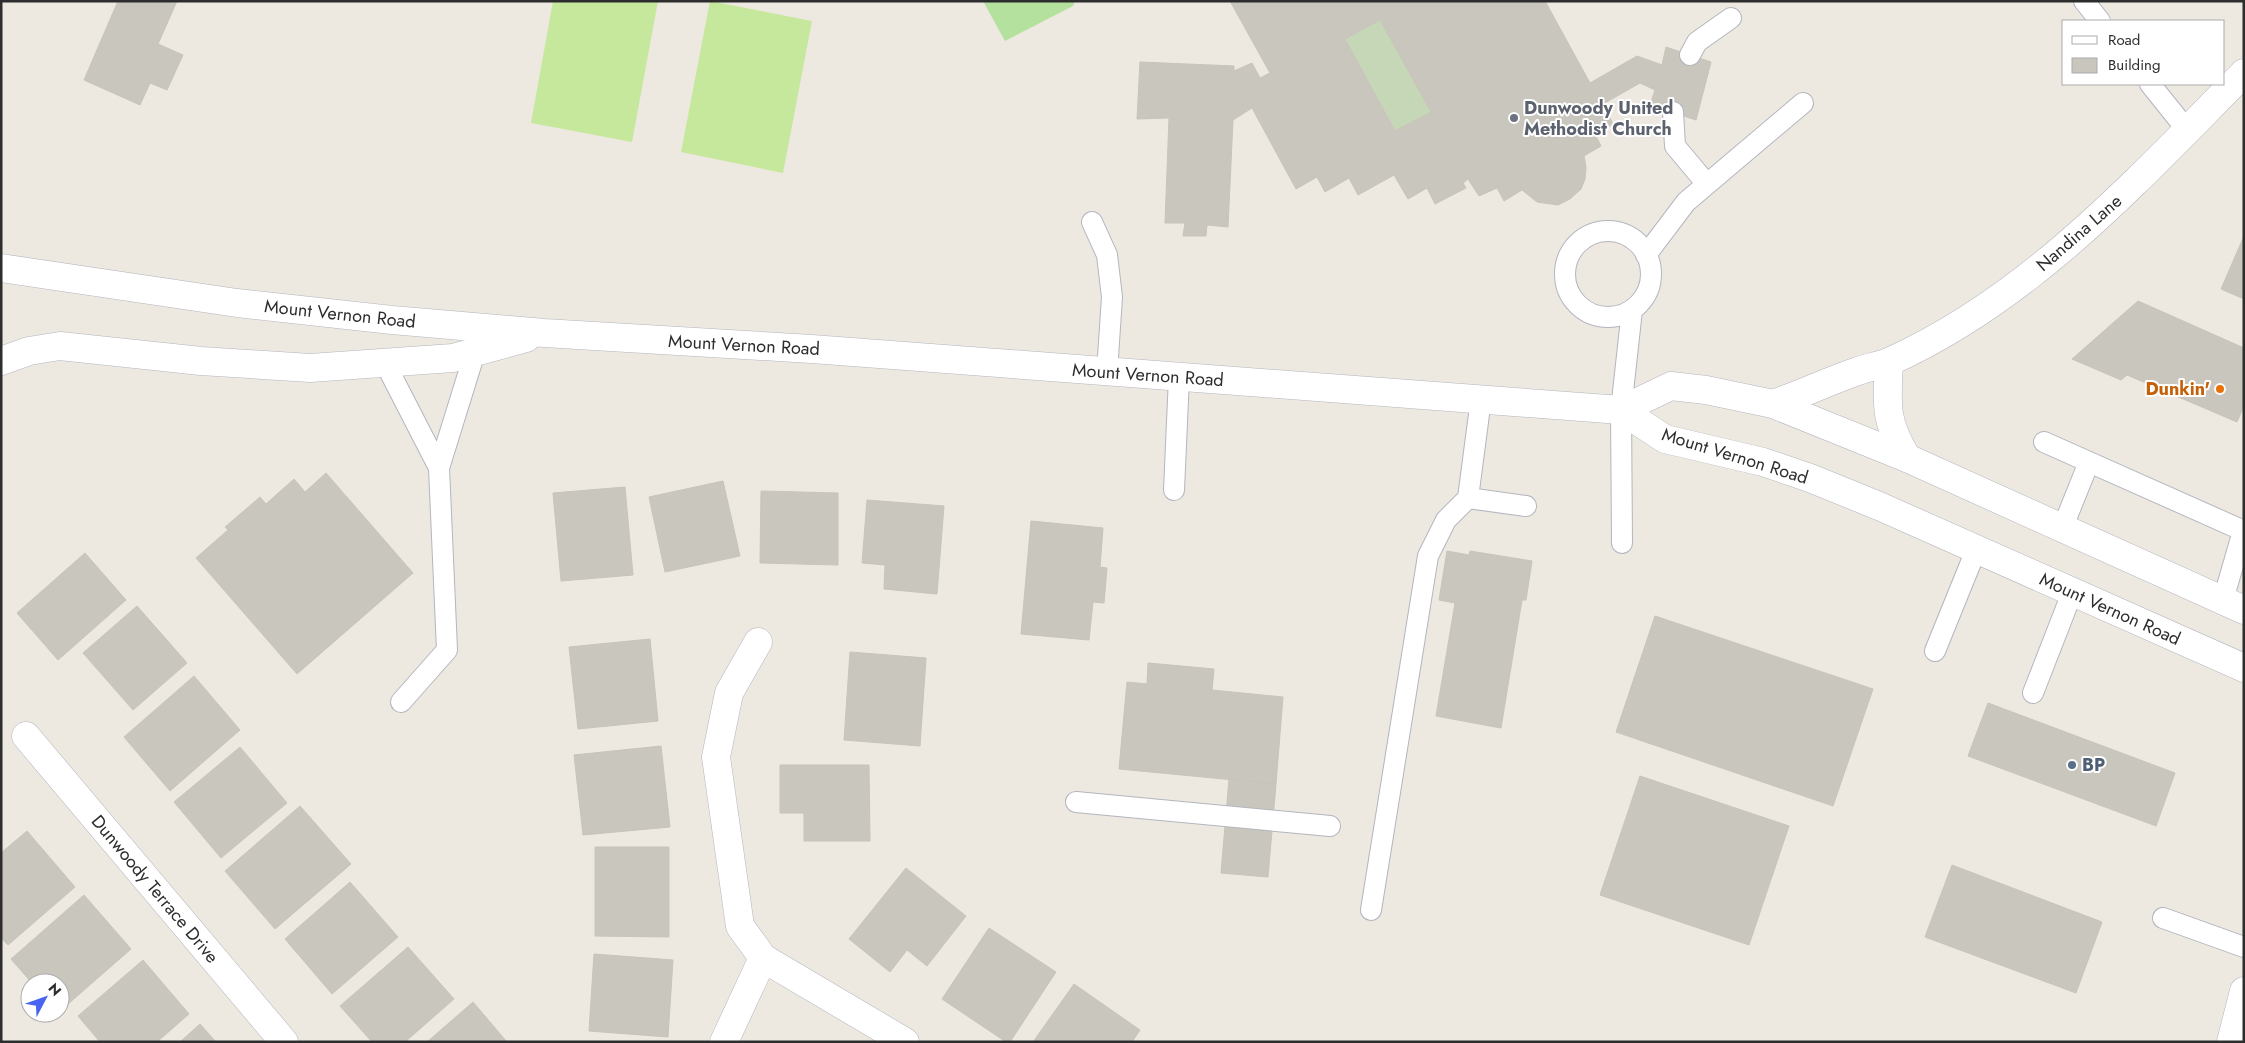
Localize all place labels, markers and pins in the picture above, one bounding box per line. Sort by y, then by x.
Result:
place label: Dunwoody United Methodist Church [1524,95,1673,142]
marker: Dunwoody United Methodist Church [1508,112,1520,124]
place label: Dunkin' [2145,376,2210,402]
marker: Dunkin' [2214,383,2226,395]
place label: BP [2082,752,2105,778]
marker: BP [2066,759,2078,771]

